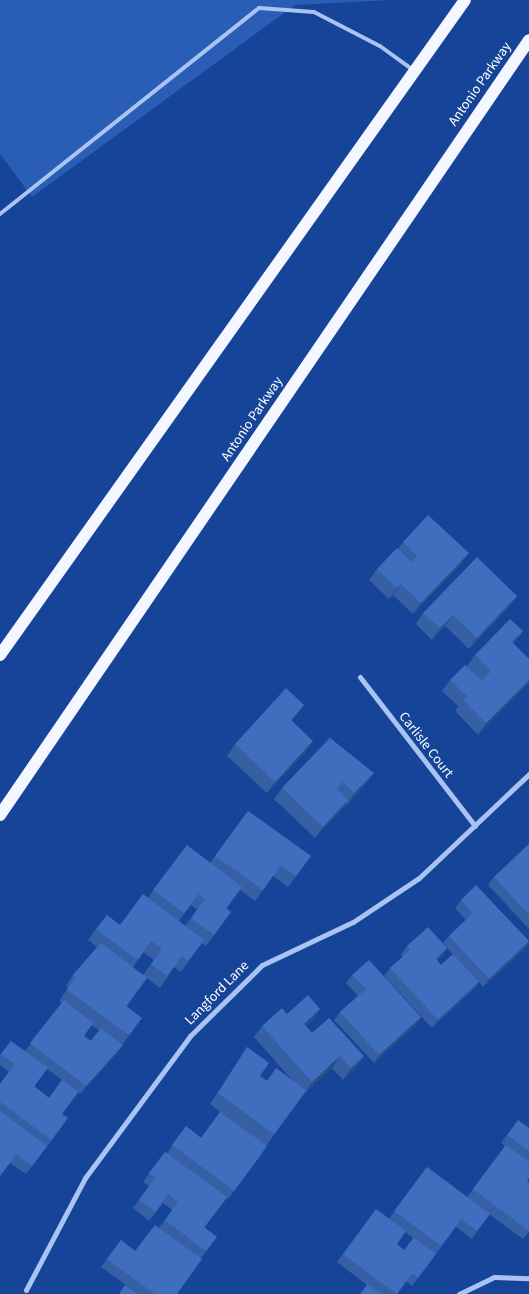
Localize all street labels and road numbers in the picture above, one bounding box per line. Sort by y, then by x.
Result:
street label: Antonio Parkway [445,39,515,129]
street label: Antonio Parkway [217,373,287,465]
street label: Carlisle Court [395,709,457,781]
street label: Langford Lane [181,957,253,1029]

